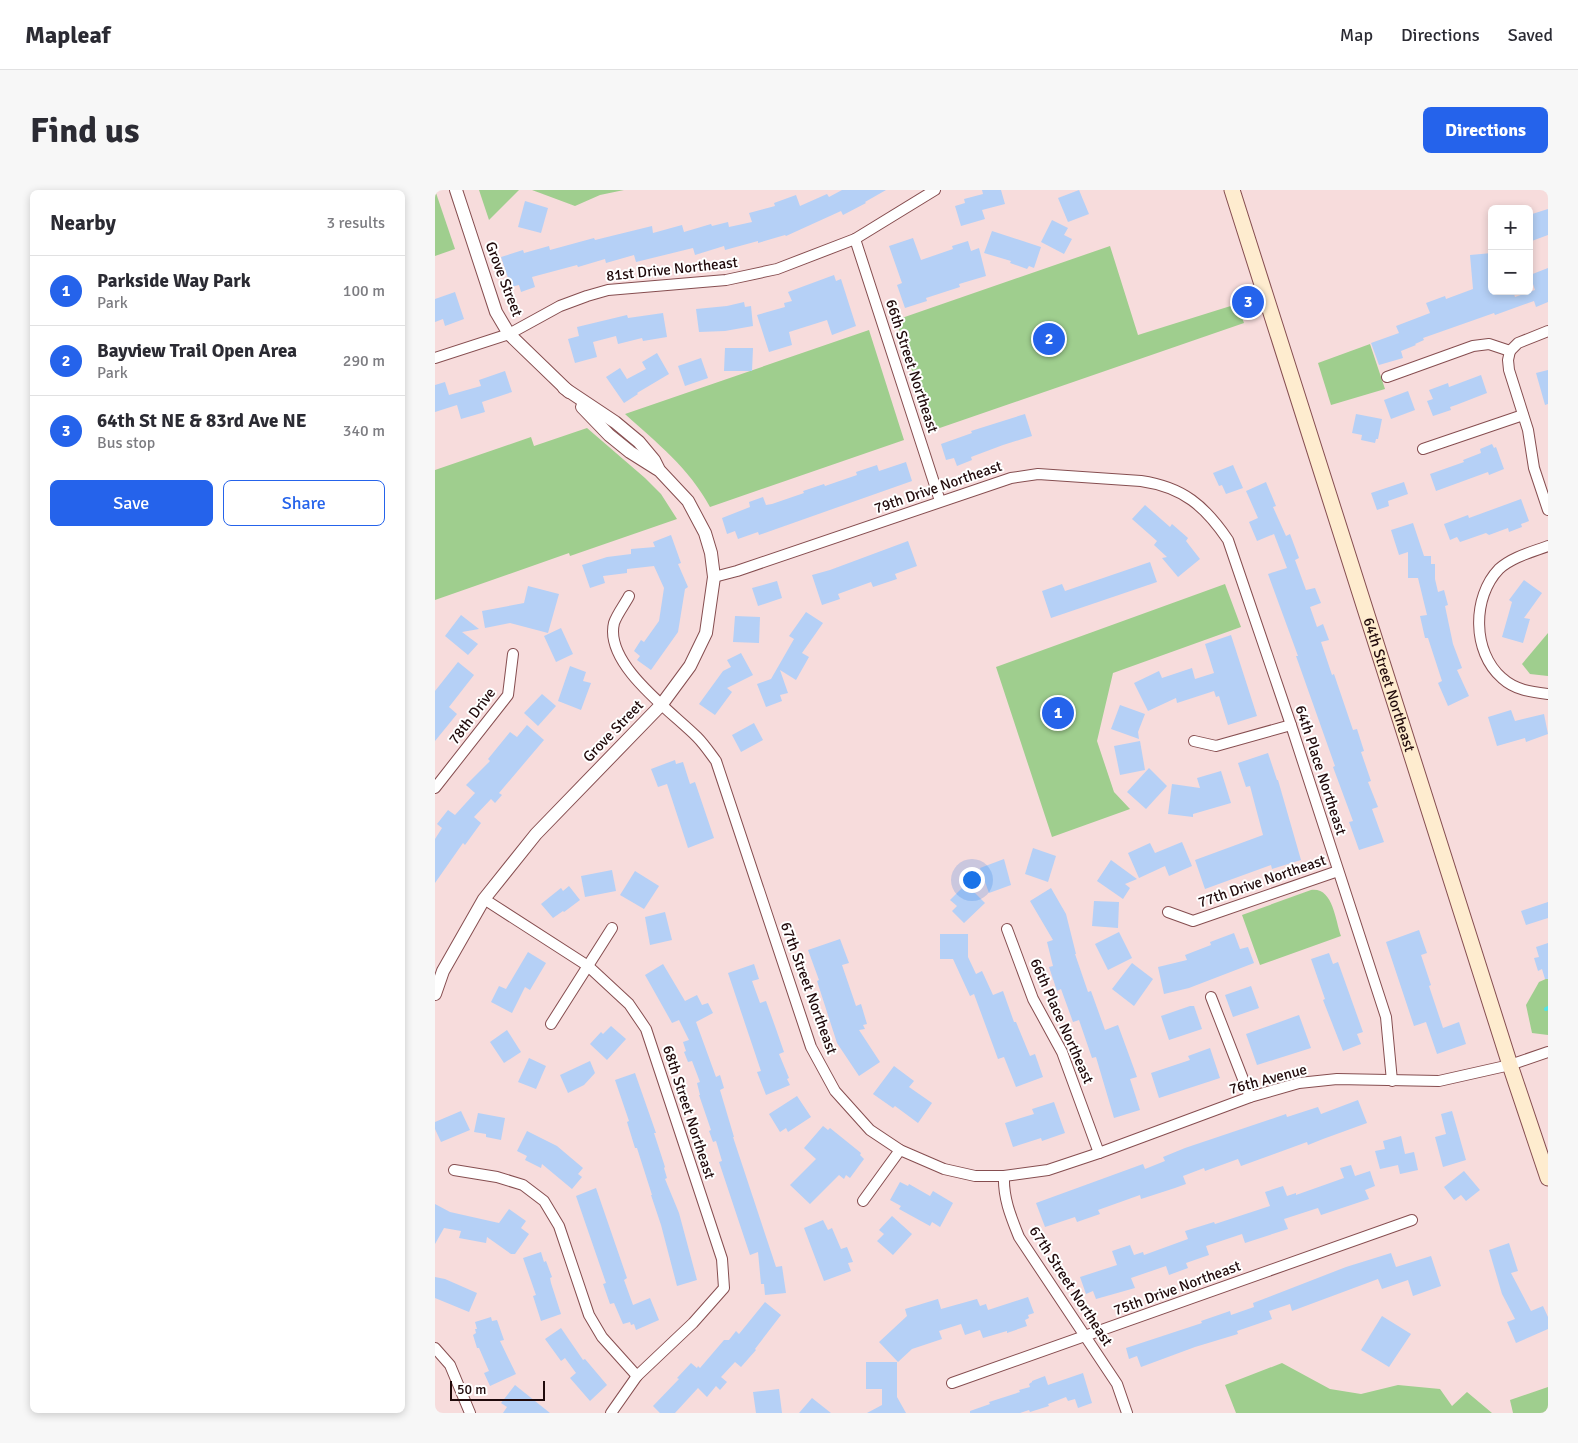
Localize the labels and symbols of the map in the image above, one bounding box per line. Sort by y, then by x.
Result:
street label: Grove Street [481,239,527,319]
street label: 81st Drive Northeast [605,253,739,285]
pin: 3 [1232,283,1264,321]
street label: 66th Street Northeast [882,297,942,435]
pin: 2 [1033,320,1065,358]
street label: 79th Drive Northeast [872,457,1004,517]
street label: 64th Street Northeast [1359,615,1419,754]
street label: 78th Drive [445,684,499,748]
pin: 1 [1042,694,1074,732]
street label: Grove Street [579,696,647,766]
street label: 64th Place Northeast [1292,703,1350,837]
street label: 77th Drive Northeast [1196,851,1328,911]
your location [959,867,985,893]
street label: 67th Street Northeast [777,919,841,1057]
street label: 66th Place Northeast [1026,956,1098,1086]
street label: 68th Street Northeast [659,1043,719,1181]
street label: 76th Avenue [1227,1060,1309,1098]
street label: 67th Street Northeast [1025,1223,1117,1349]
street label: 75th Drive Northeast [1111,1257,1243,1319]
scale bar [450,1378,545,1401]

